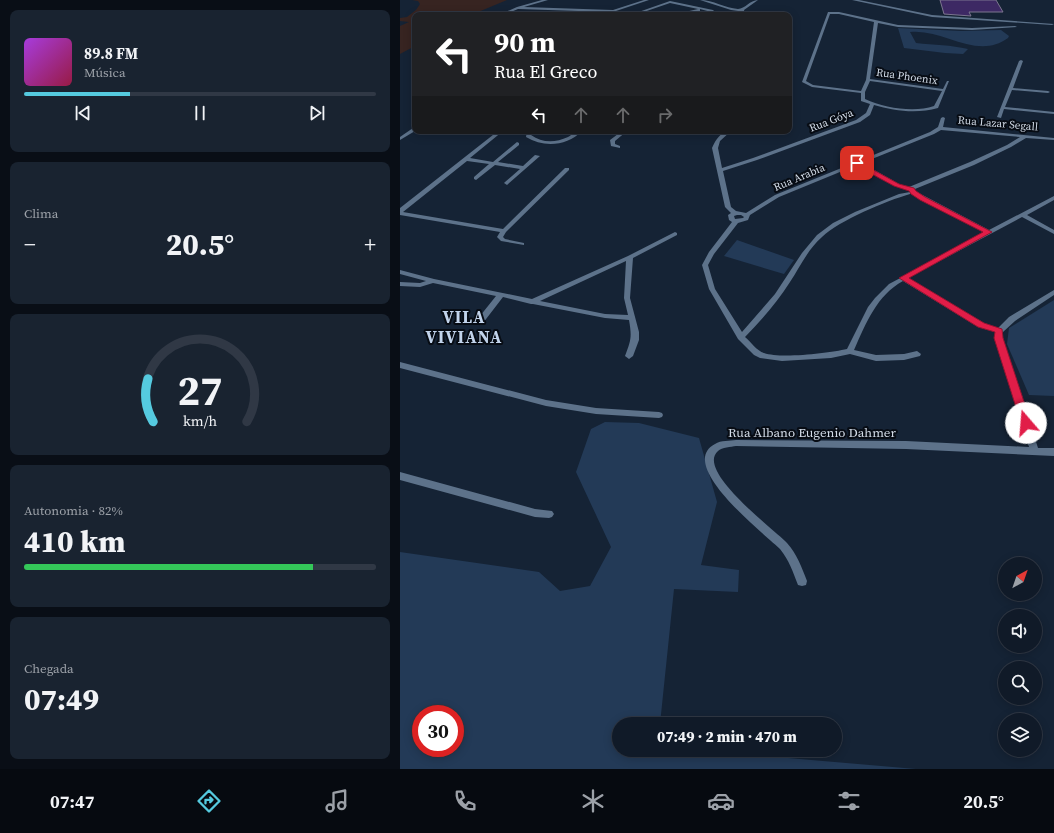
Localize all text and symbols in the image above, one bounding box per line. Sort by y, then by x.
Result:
text: 90 m [494,23,556,61]
icon: left [428,28,480,80]
text: 89.8 FM [84,43,138,64]
text: Rua El Greco [494,59,597,84]
text: Música [84,64,126,81]
street label: Rua Phoenix [875,65,939,88]
icon: previous [72,102,94,124]
icon: pause [189,102,211,124]
icon: next [306,102,328,124]
icon: left [528,104,550,126]
icon: ahead [570,104,592,126]
icon: ahead [612,104,634,126]
icon: right [654,104,676,126]
street label: Rua Góya [807,105,856,136]
street label: Rua Lazar Segall [957,113,1039,134]
pin [840,146,874,180]
icon: arrive [846,152,868,174]
street label: Rua Arabia [771,160,827,195]
text: Clima [24,205,58,222]
text: 20.5° [166,224,234,265]
text: − [24,229,36,259]
text: + [364,229,376,259]
district label: VILA VIVIANA [425,305,503,349]
text: 27 [177,362,223,419]
position arrow [1005,402,1047,444]
text: km/h [183,411,217,431]
street label: Rua Albano Eugenio Dahmer [728,424,896,441]
text: Autonomia · 82% [24,502,123,519]
text: 410 km [24,521,125,562]
north arrow [998,557,1042,601]
map controls [998,557,1042,757]
button: sound [998,609,1042,653]
text: Chegada [24,660,74,677]
button: search [998,661,1042,705]
text: 07:49 [24,679,99,720]
speed limit sign: 30 [412,705,464,757]
button: layers [998,713,1042,757]
text: 07:49 · 2 min · 470 m [657,726,797,747]
icon: directions [195,787,223,815]
icon: music [323,787,351,815]
icon: phone [451,787,479,815]
icon: climate [579,787,607,815]
icon: car [707,787,735,815]
icon: filters [835,787,863,815]
text: 07:47 [50,789,94,814]
text: 20.5° [963,789,1004,814]

